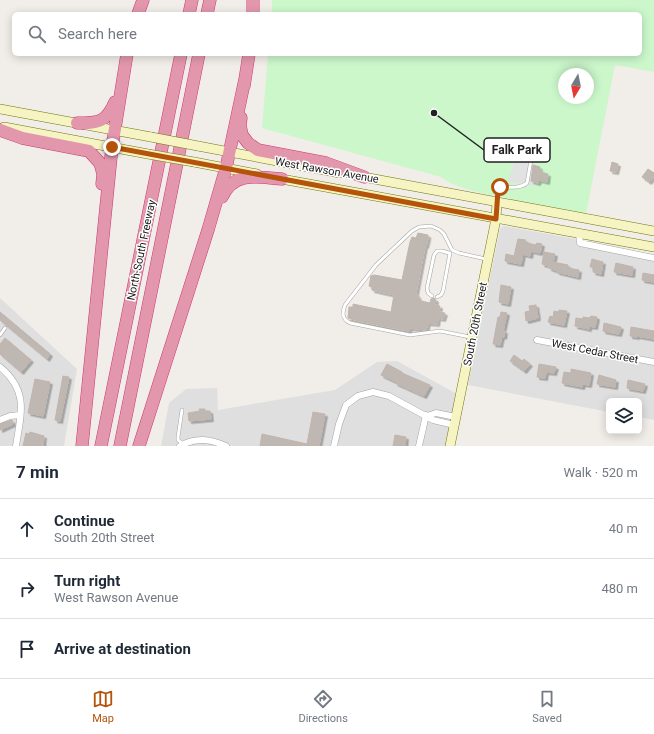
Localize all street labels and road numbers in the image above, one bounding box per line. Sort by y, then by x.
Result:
street label: West Rawson Avenue [274,155,380,186]
street label: North-South Freeway [124,198,159,302]
street label: South 20th Street [461,281,490,367]
street label: West Cedar Street [550,337,640,366]

